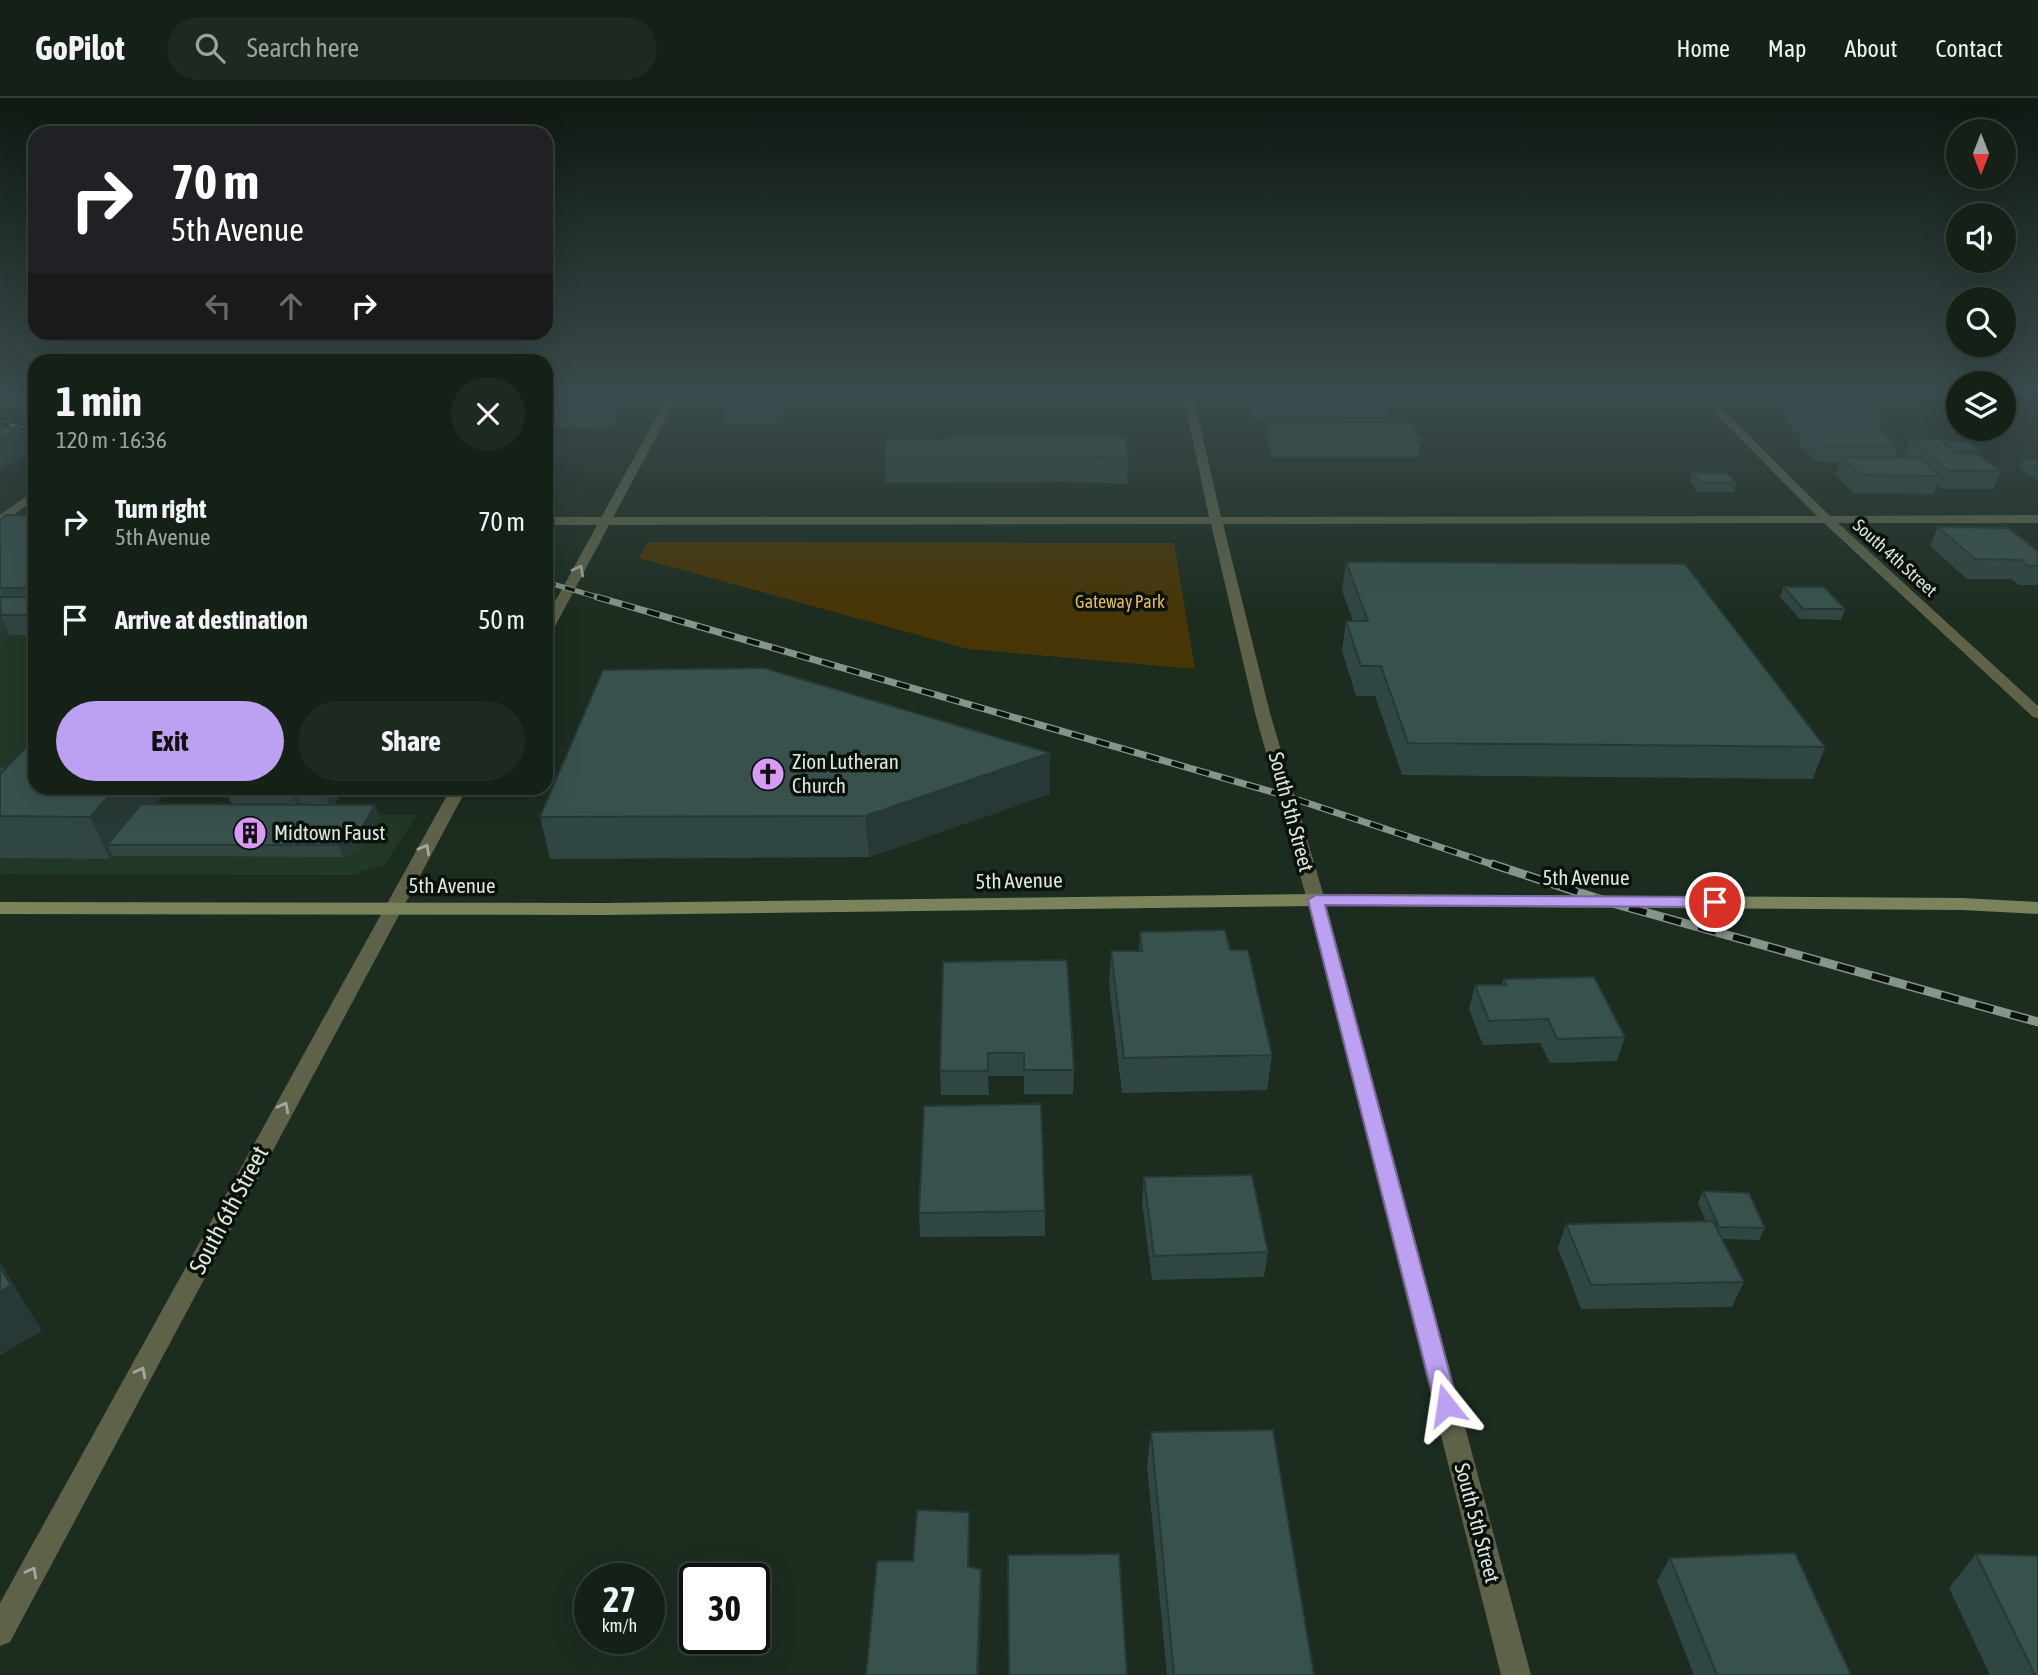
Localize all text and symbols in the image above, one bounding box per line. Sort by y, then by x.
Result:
search box [167,17,657,80]
text: GoPilot [35,29,125,67]
icon: search [191,29,229,67]
text: Search here [247,33,359,63]
text: Home [1676,35,1730,62]
text: Map [1768,35,1806,62]
text: About [1844,35,1897,62]
text: Contact [1935,35,2003,62]
north arrow [1946,119,2016,189]
map controls [1946,119,2016,441]
text: 70 m [171,153,259,209]
icon: right [56,154,147,245]
button: sound [1946,203,2016,273]
text: 5th Avenue [171,211,304,248]
icon: left [199,287,237,325]
icon: ahead [272,287,310,325]
icon: right [345,287,383,325]
button: search [1946,287,2016,357]
button: layers [1946,371,2016,441]
text: 1 min [56,377,142,425]
button: close [451,377,525,451]
text: 120 m · 16:36 [56,427,167,453]
text: Turn right [115,494,206,524]
icon: right [56,503,94,541]
text: 70 m [478,507,525,537]
street label: South 4th Street [1849,515,1942,601]
text: 5th Avenue [115,524,210,550]
one-way arrow [570,565,584,577]
park label: Gateway Park [1075,591,1165,612]
icon: arrive [56,601,94,639]
text: Arrive at destination [115,605,308,635]
text: 50 m [478,605,525,635]
button: Exit [56,701,284,781]
button: Share [298,701,525,781]
place label: Zion Lutheran Church [792,749,899,797]
street label: South 5th Street [1264,749,1319,874]
church icon: Zion Lutheran Church [749,755,787,793]
building icon: Midtown Faust [231,814,269,852]
place label: Midtown Faust [274,820,385,844]
one-way arrow [417,844,430,856]
street label: 5th Avenue [1542,865,1630,889]
street label: 5th Avenue [975,867,1063,893]
pin [1685,872,1745,932]
street label: 5th Avenue [408,873,496,897]
icon: arrive [1696,883,1734,921]
one-way arrow [276,1102,289,1115]
street label: South 6th Street [184,1141,274,1278]
one-way arrow [133,1367,146,1379]
position arrow [1409,1368,1483,1442]
street label: South 5th Street [1450,1460,1505,1585]
speed limit sign: 30 [679,1563,770,1654]
one-way arrow [24,1567,38,1579]
text: 27 [603,1579,636,1619]
text: km/h [602,1615,637,1636]

